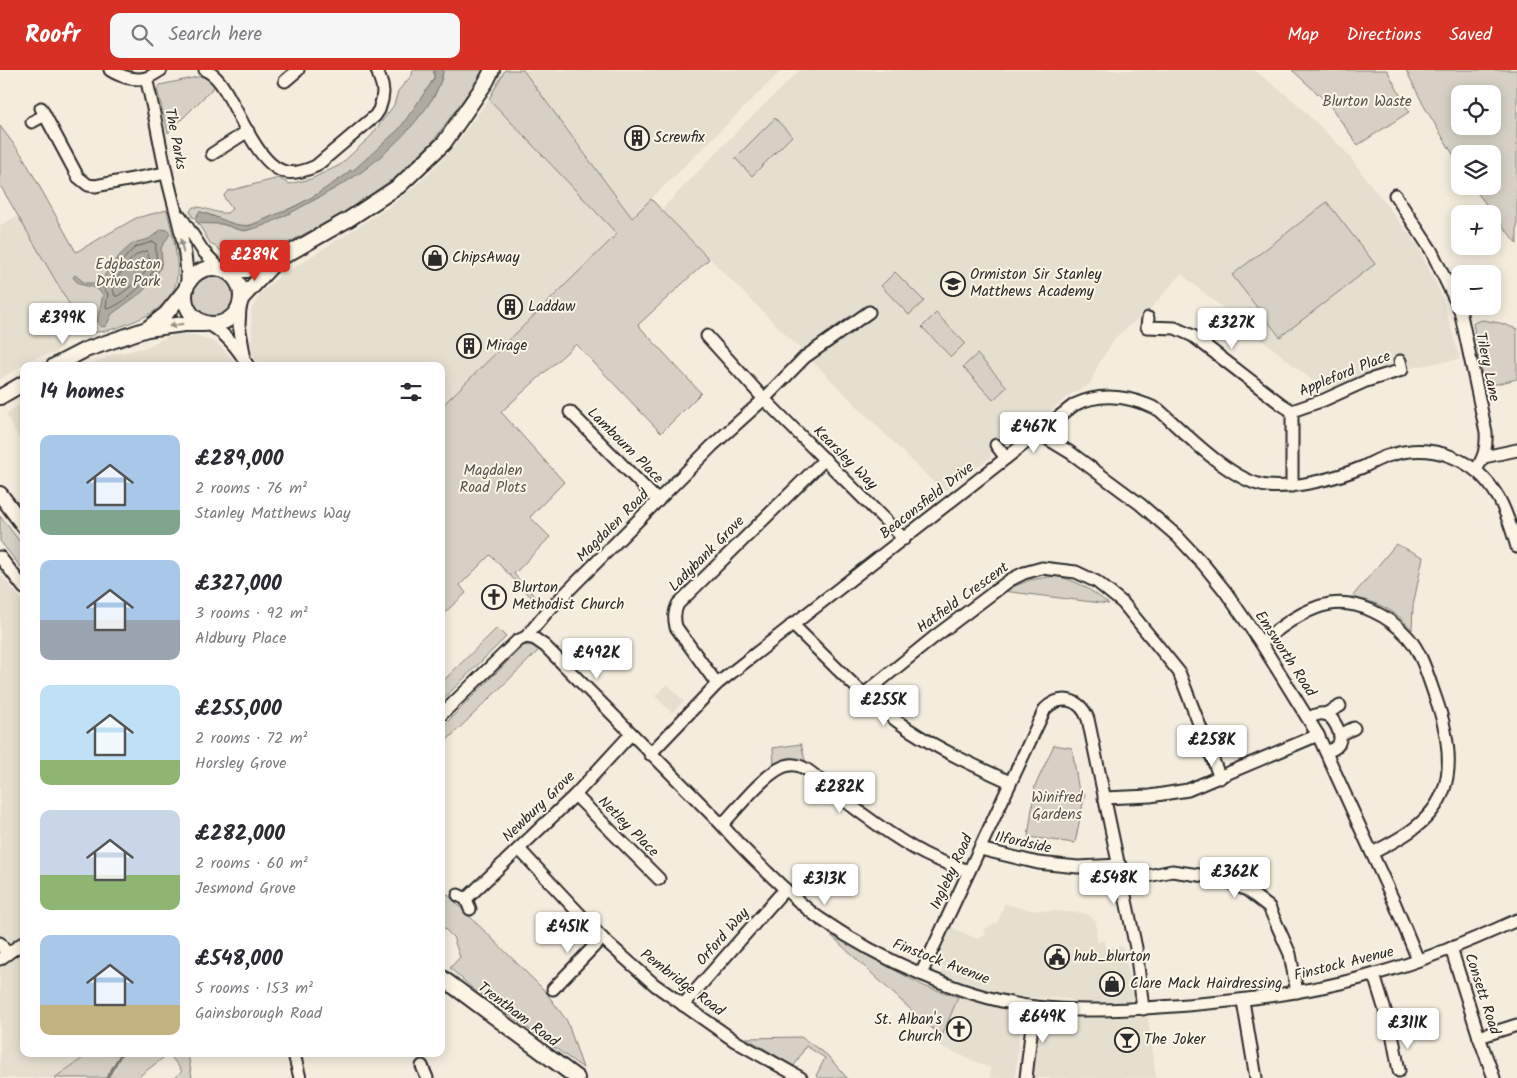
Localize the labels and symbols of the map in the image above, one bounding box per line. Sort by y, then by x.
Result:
park label: Blurton Waste [1322,90,1412,114]
street label: The Parks [157,106,193,173]
building icon: Screwfix [624,125,650,151]
place label: Screwfix [654,126,705,150]
one-way arrow [178,237,186,253]
pin: £289K [220,240,290,282]
shop icon: ChipsAway [422,245,448,271]
place label: ChipsAway [452,246,520,270]
park label: Edgbaston Drive Park [95,253,161,294]
place label: Ormiston Sir Stanley Matthews Academy [970,263,1102,304]
school or university icon: Ormiston Sir Stanley Matthews Academy [940,271,966,297]
building icon: Laddaw [497,294,523,320]
place label: Laddaw [528,295,576,319]
pin: £399K [28,302,98,345]
pin: £327K [1197,308,1267,350]
one-way arrow [168,322,184,330]
street label: Tilery Lane [1468,330,1506,404]
building icon: Mirage [456,333,482,359]
place label: Mirage [486,334,528,358]
street label: Appleford Place [1296,345,1395,403]
street label: Lambourn Place [581,402,669,490]
pin: £467K [999,412,1069,454]
street label: Kearsley Way [807,420,884,497]
street label: Beaconsfield Drive [875,456,980,546]
park label: Magdalen Road Plots [460,459,527,500]
street label: Magdalen Road [571,484,655,568]
street label: Ladybank Grove [663,510,751,598]
street label: Hatfield Crescent [912,556,1014,640]
place label: Blurton Methodist Church [512,576,624,617]
church icon: Blurton Methodist Church [481,584,507,610]
street label: Emsworth Road [1248,606,1322,702]
pin: £492K [562,638,632,680]
pin: £255K [849,684,919,727]
pin: £258K [1177,724,1247,767]
street label: Newbury Grove [497,766,581,848]
pin: £282K [805,772,875,814]
park label: Winifred Gardens [1031,786,1083,827]
street label: Netley Place [592,791,664,863]
street label: Ilfordside [992,825,1054,861]
street label: Ingleby Road [924,830,980,914]
pin: £362K [1200,856,1270,899]
pin: £548K [1079,862,1149,905]
pin: £313K [790,864,860,906]
street label: Orford Way [691,902,756,972]
pin: £451K [533,912,603,954]
street label: Finstock Avenue [889,932,993,992]
street label: Finstock Avenue [1291,940,1397,988]
street label: Pembridge Road [635,943,730,1023]
public building icon: hub_blurton [1044,944,1070,970]
place label: hub_blurton [1074,945,1151,969]
street label: Consett Road [1458,950,1507,1038]
shop icon: Clare Mack Hairdressing [1099,971,1125,997]
place label: Clare Mack Hairdressing [1130,972,1282,996]
street label: Trentham Road [472,976,564,1054]
pin: £649K [1008,1002,1078,1044]
place label: St. Alban's Church [874,1008,943,1049]
pin: £311K [1373,1008,1443,1050]
church icon: St. Alban's Church [946,1016,972,1042]
bar icon: The Joker [1114,1027,1140,1053]
place label: The Joker [1144,1028,1206,1052]

